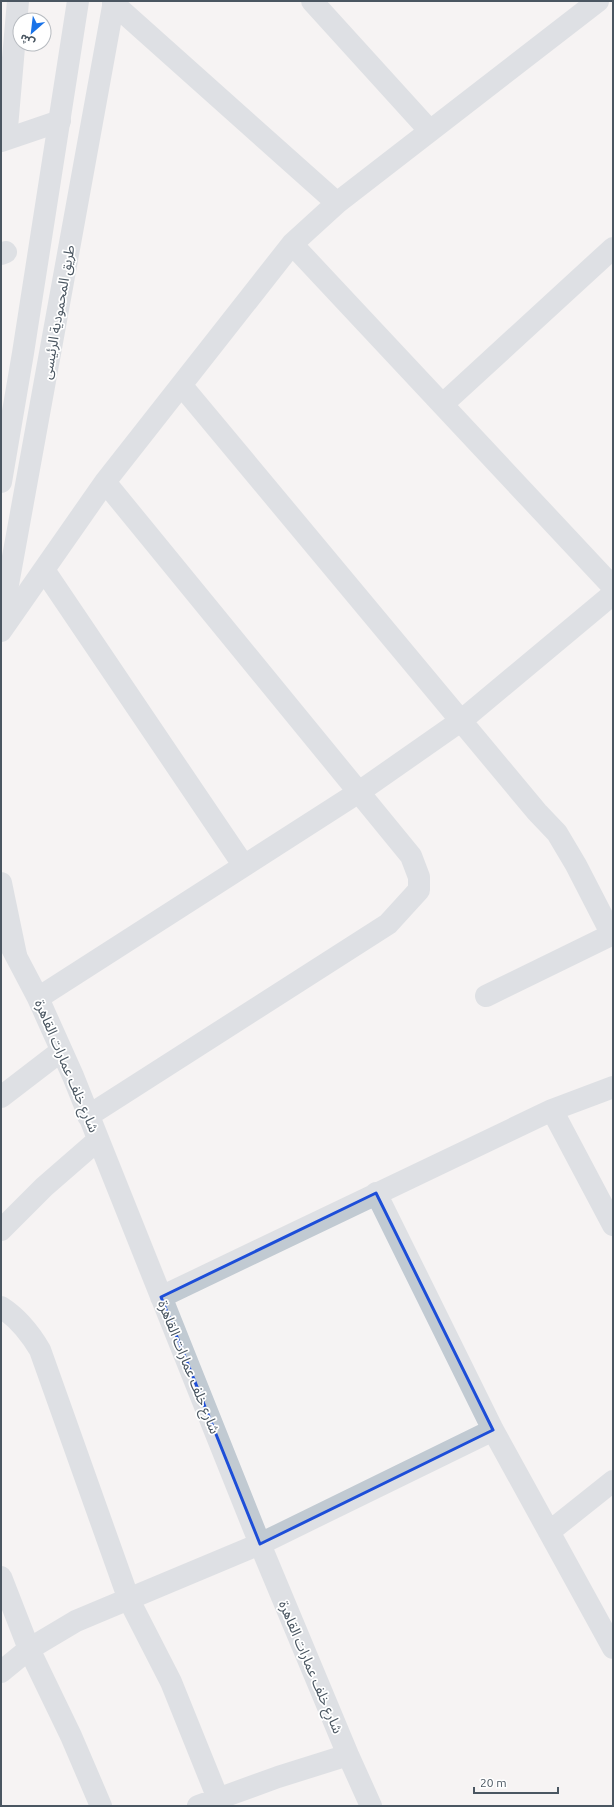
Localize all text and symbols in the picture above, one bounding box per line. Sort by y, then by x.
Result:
north arrow [12,12,52,52]
text: ش [18,31,37,50]
street label: طريق المحمودية الرئيسى [38,244,80,381]
street label: شارع خلف عمارات القاهرة [29,997,102,1136]
street label: شارع خلف عمارات القاهرة [152,1298,223,1437]
street label: شارع خلف عمارات القاهرة [273,1598,346,1737]
scale bar [474,1769,558,1795]
text: 20 m [480,1776,507,1789]

